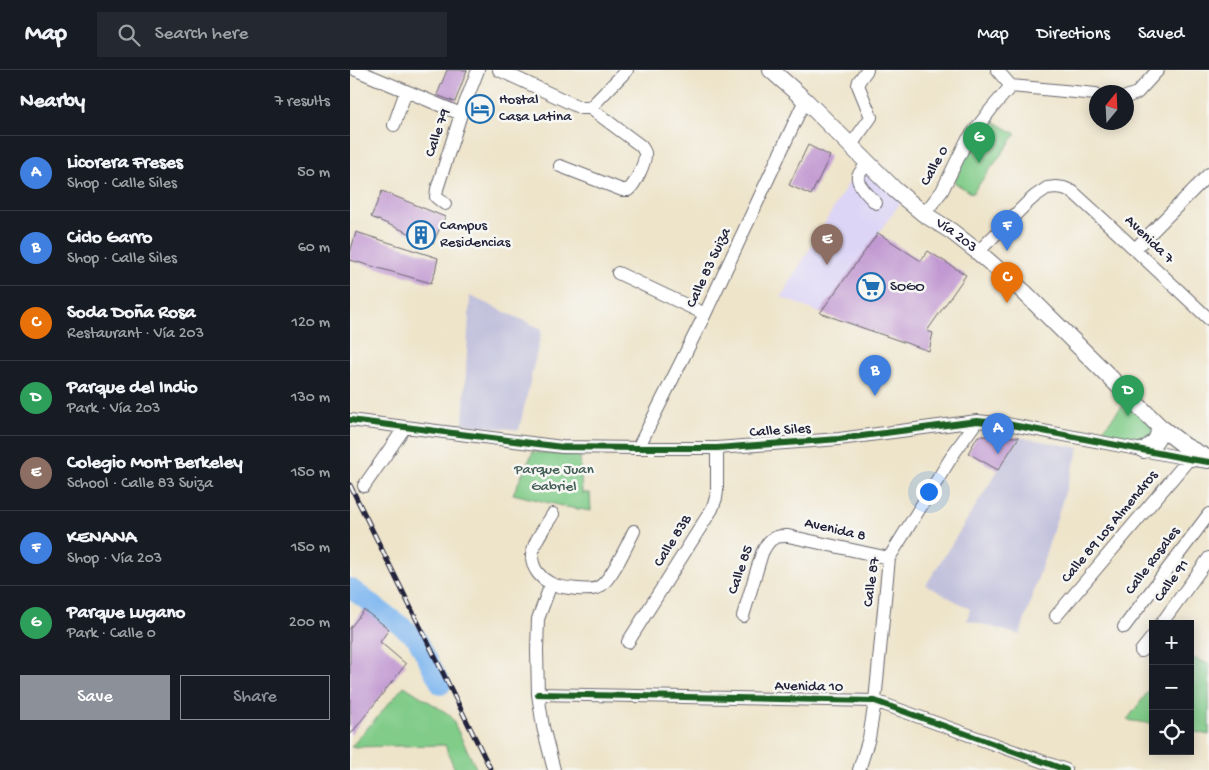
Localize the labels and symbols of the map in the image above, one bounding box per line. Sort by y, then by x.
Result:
north arrow [1089,85,1134,130]
place label: Hostal Casa Latina [499,91,572,126]
hotel icon: Hostal Casa Latina [465,94,495,124]
street label: Calle 79 [421,106,455,159]
pin: G [963,122,995,163]
street label: Calle 0 [917,142,953,189]
pin: F [991,210,1023,251]
street label: Avenida 7 [1120,212,1178,269]
street label: Vía 203 [931,214,981,257]
place label: Campus Residencias [440,217,511,252]
building icon: Campus Residencias [406,220,436,250]
pin: E [811,224,843,265]
street label: Calle 83 Suiza [683,225,736,311]
pin: C [991,262,1023,303]
supermarket icon: SOGO [856,272,886,302]
place label: SOGO [890,278,924,296]
pin: B [859,355,891,396]
pin: D [1112,375,1144,416]
pin: A [982,413,1014,454]
street label: Calle Siles [749,420,812,442]
park label: Parque Juan Gabriel [513,461,594,496]
street label: Calle 89 Los Almendros [1058,467,1163,587]
your location [916,479,942,505]
street label: Calle 83B [650,511,696,570]
street label: Avenida 8 [803,514,867,546]
street label: Calle Rosales [1122,523,1185,599]
street label: Calle 85 [724,543,758,597]
street label: Calle 87 [860,555,885,608]
street label: Calle 91 [1151,556,1193,606]
street label: Avenida 10 [774,677,844,697]

